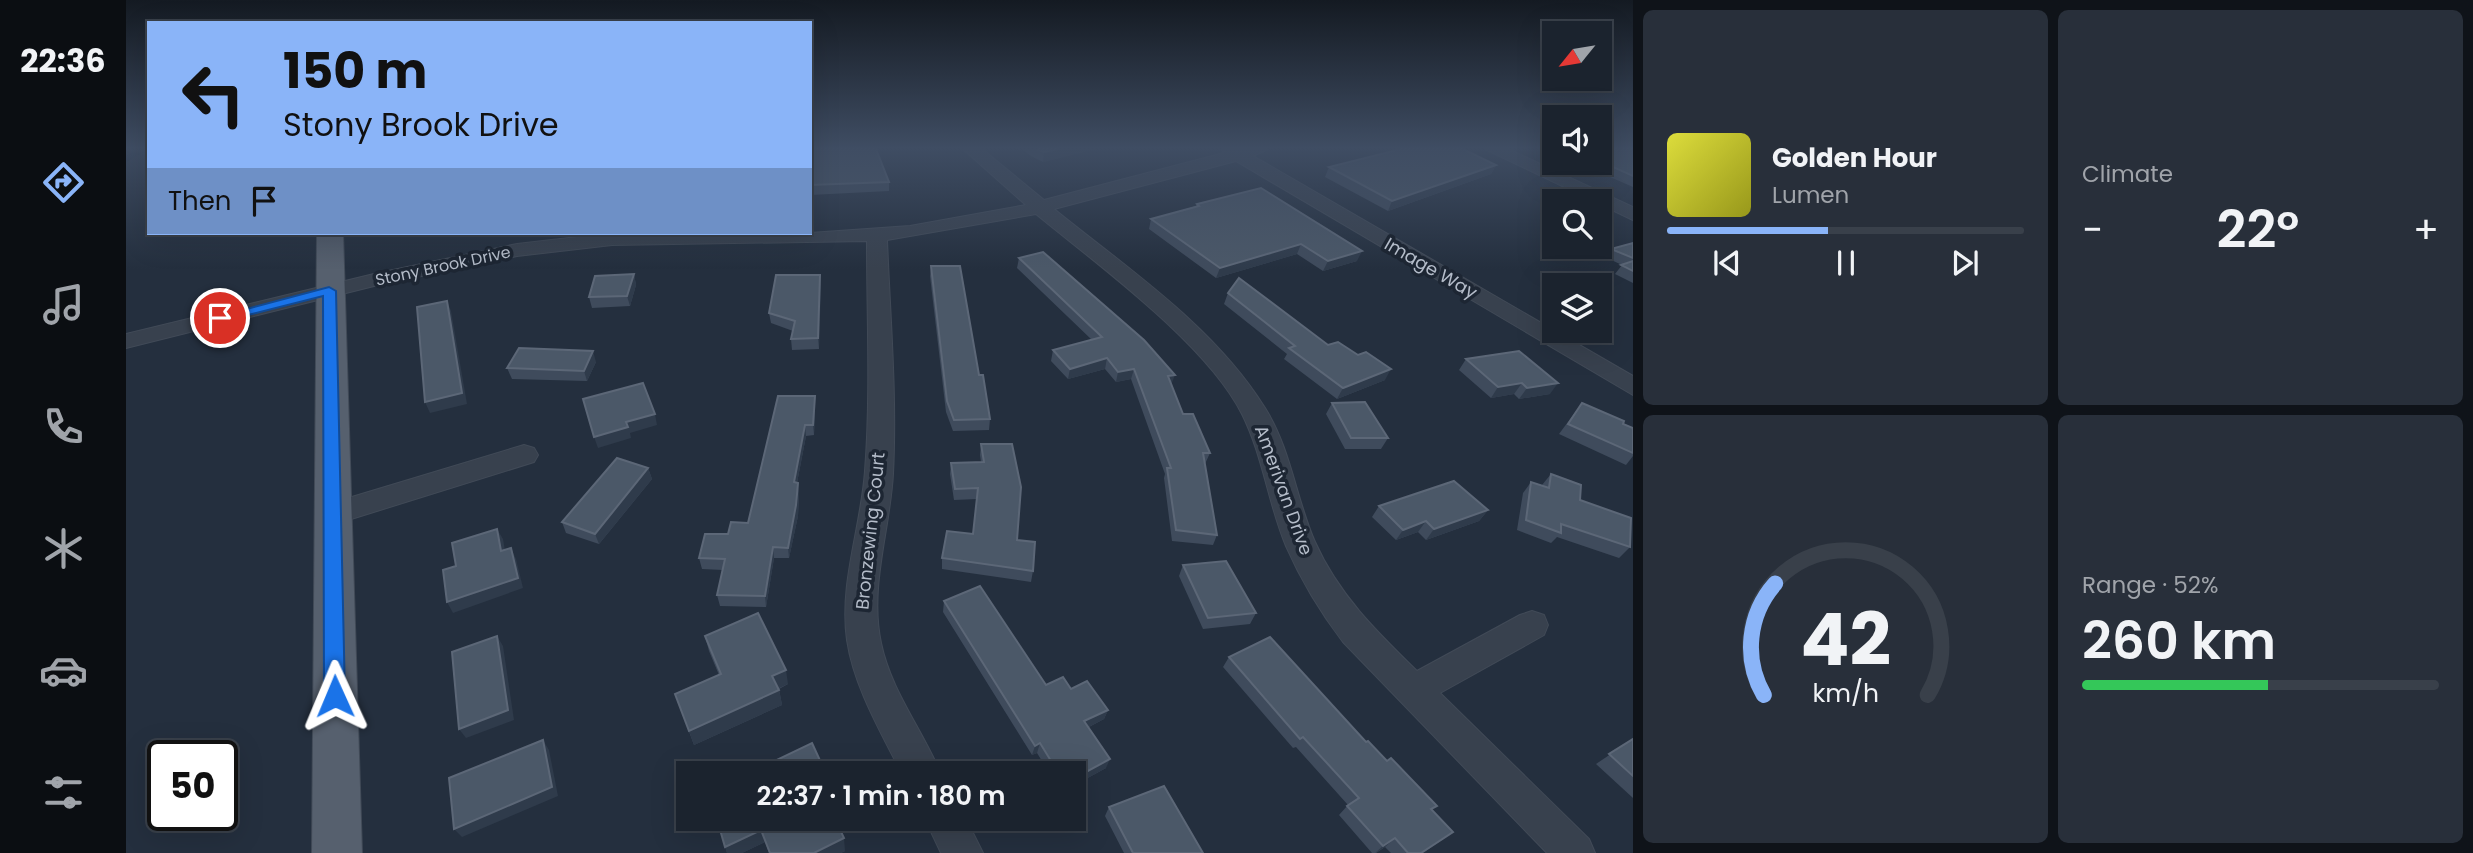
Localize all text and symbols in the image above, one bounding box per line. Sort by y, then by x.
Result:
north arrow [1542,21,1612,91]
map controls [1542,21,1612,343]
text: 150 m [283,37,428,105]
text: 22:36 [20,38,106,83]
icon: left [168,49,259,140]
text: Stony Brook Drive [283,102,559,147]
button: sound [1542,105,1612,175]
text: Golden Hour [1772,140,1937,176]
icon: directions [39,158,88,207]
text: Climate [2082,158,2173,190]
text: Lumen [1772,179,1849,211]
icon: arrive [245,182,283,220]
text: Then [168,183,231,219]
button: search [1542,189,1612,259]
text: 22° [2217,193,2299,266]
text: − [2082,203,2103,256]
text: + [2413,203,2439,256]
street label: Image Way [1380,231,1482,305]
street label: Stony Brook Drive [373,240,513,292]
icon: previous [1708,244,1746,282]
icon: pause [1827,244,1865,282]
icon: next [1946,244,1984,282]
button: layers [1542,273,1612,343]
icon: music [39,280,88,329]
pin [190,288,250,348]
icon: arrive [201,299,239,337]
icon: phone [39,402,88,451]
street label: Amerivan Drive [1249,421,1319,559]
street label: Bronzewing Court [849,451,891,611]
icon: climate [39,524,88,573]
text: Range · 52% [2082,569,2218,601]
text: 42 [1800,589,1891,690]
text: 260 km [2082,604,2276,677]
icon: car [39,646,88,695]
position arrow [298,659,372,733]
text: km/h [1812,676,1879,711]
speed limit sign: 50 [147,740,238,831]
icon: filters [39,768,88,817]
text: 22:37 · 1 min · 180 m [757,778,1005,814]

